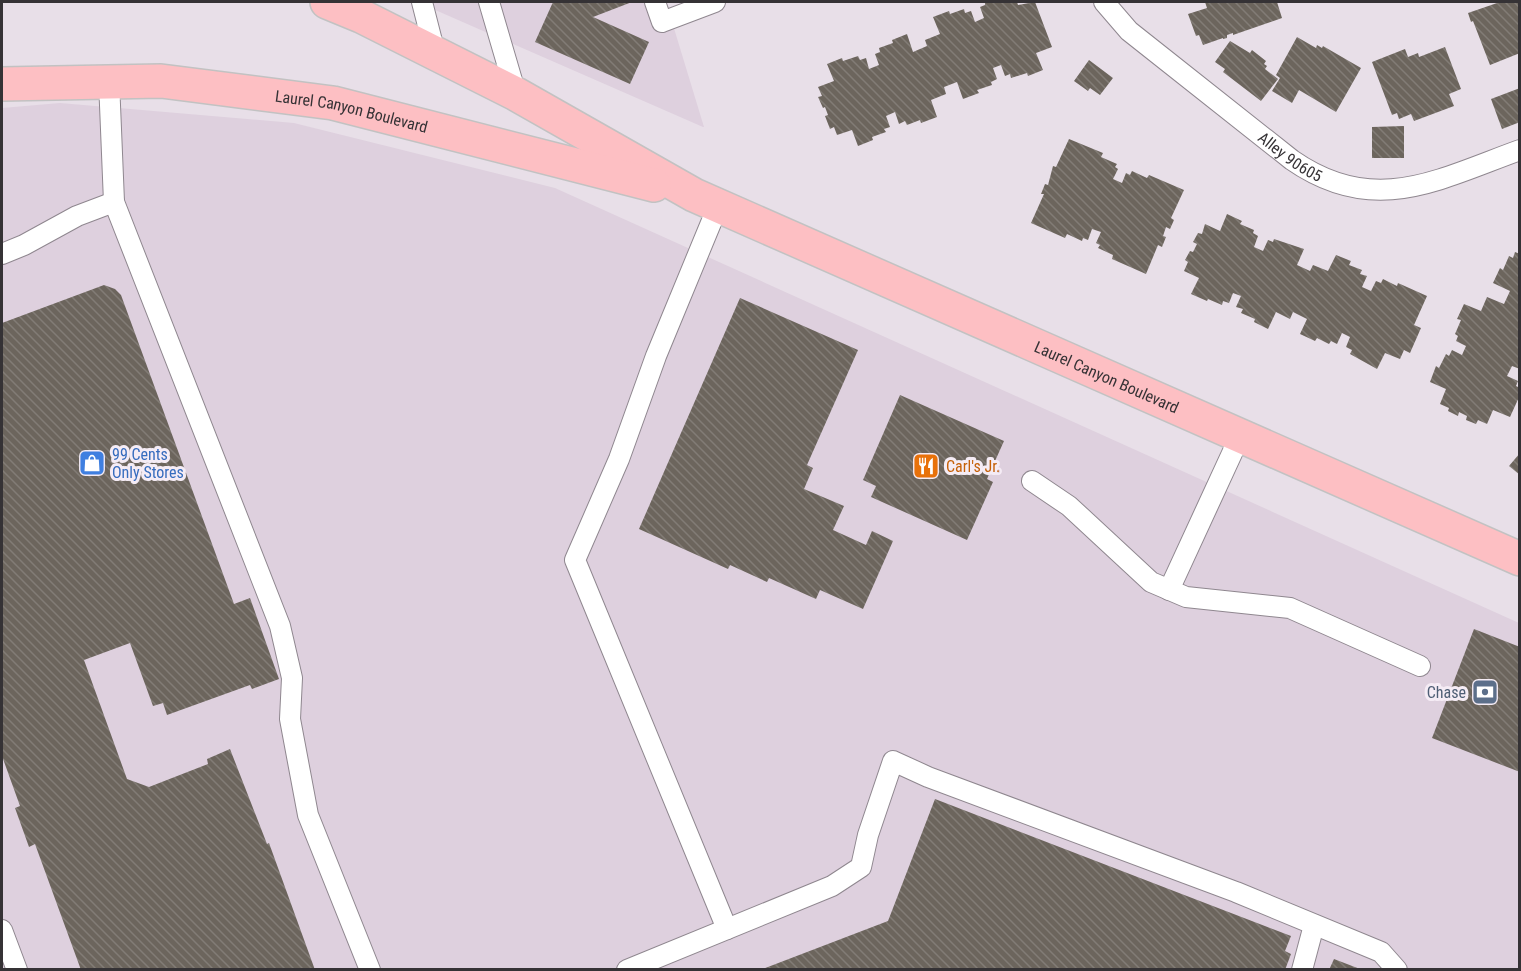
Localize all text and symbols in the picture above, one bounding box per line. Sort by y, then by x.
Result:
street label: Laurel Canyon Boulevard [274,87,430,137]
street label: Alley 90605 [1254,128,1325,186]
street label: Laurel Canyon Boulevard [1031,337,1182,417]
place label: 99 Cents Only Stores [112,445,184,482]
shop icon: 99 Cents Only Stores [77,448,107,478]
restaurant icon: Carl's Jr. [911,451,941,481]
place label: Carl's Jr. [946,457,1000,476]
bank icon: Chase [1470,677,1500,707]
place label: Chase [1427,683,1466,702]

